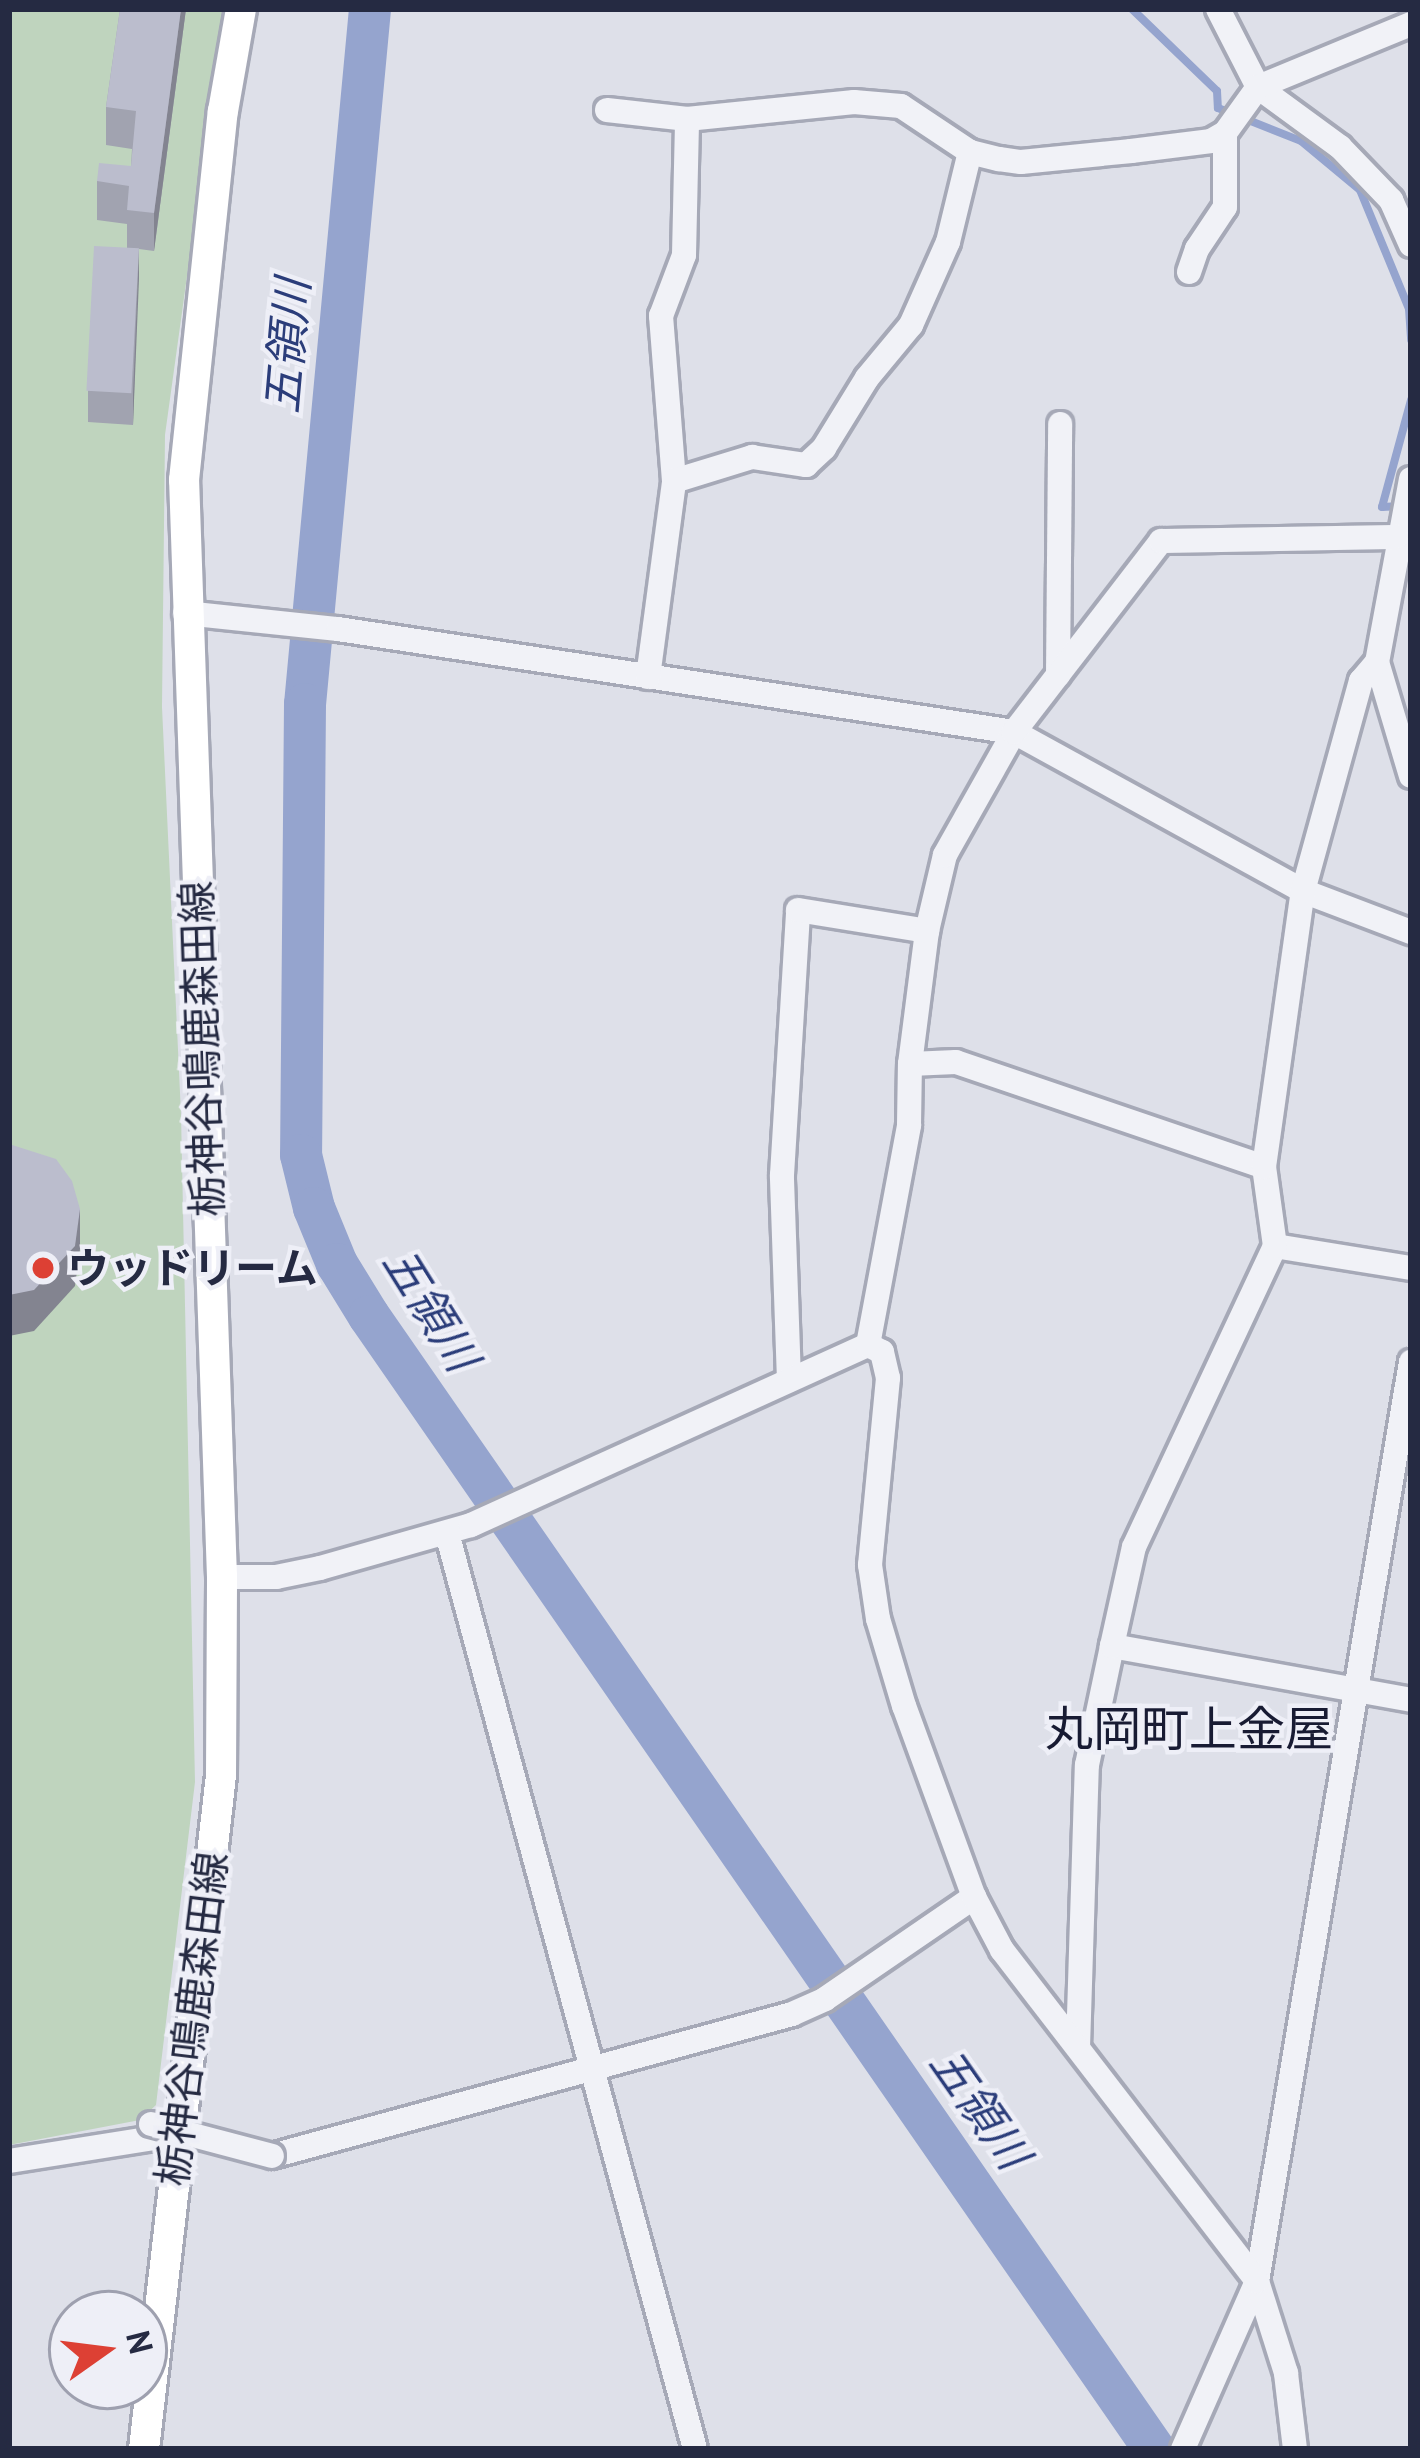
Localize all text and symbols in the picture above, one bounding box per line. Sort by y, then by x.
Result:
water label: 五領川 [254,276,320,416]
street label: 栃神谷鳴鹿森田線 [171,880,233,1218]
water label: 五領川 [372,1237,490,1381]
place label: ウッドリーム [67,1243,319,1293]
marker: ウッドリーム [30,1255,56,1281]
district label: 丸岡町上金屋 [1045,1700,1333,1758]
street label: 栃神谷鳴鹿森田線 [147,1849,237,2189]
water label: 五領川 [919,2037,1041,2179]
north arrow [48,2290,168,2410]
text: N [117,2326,164,2358]

